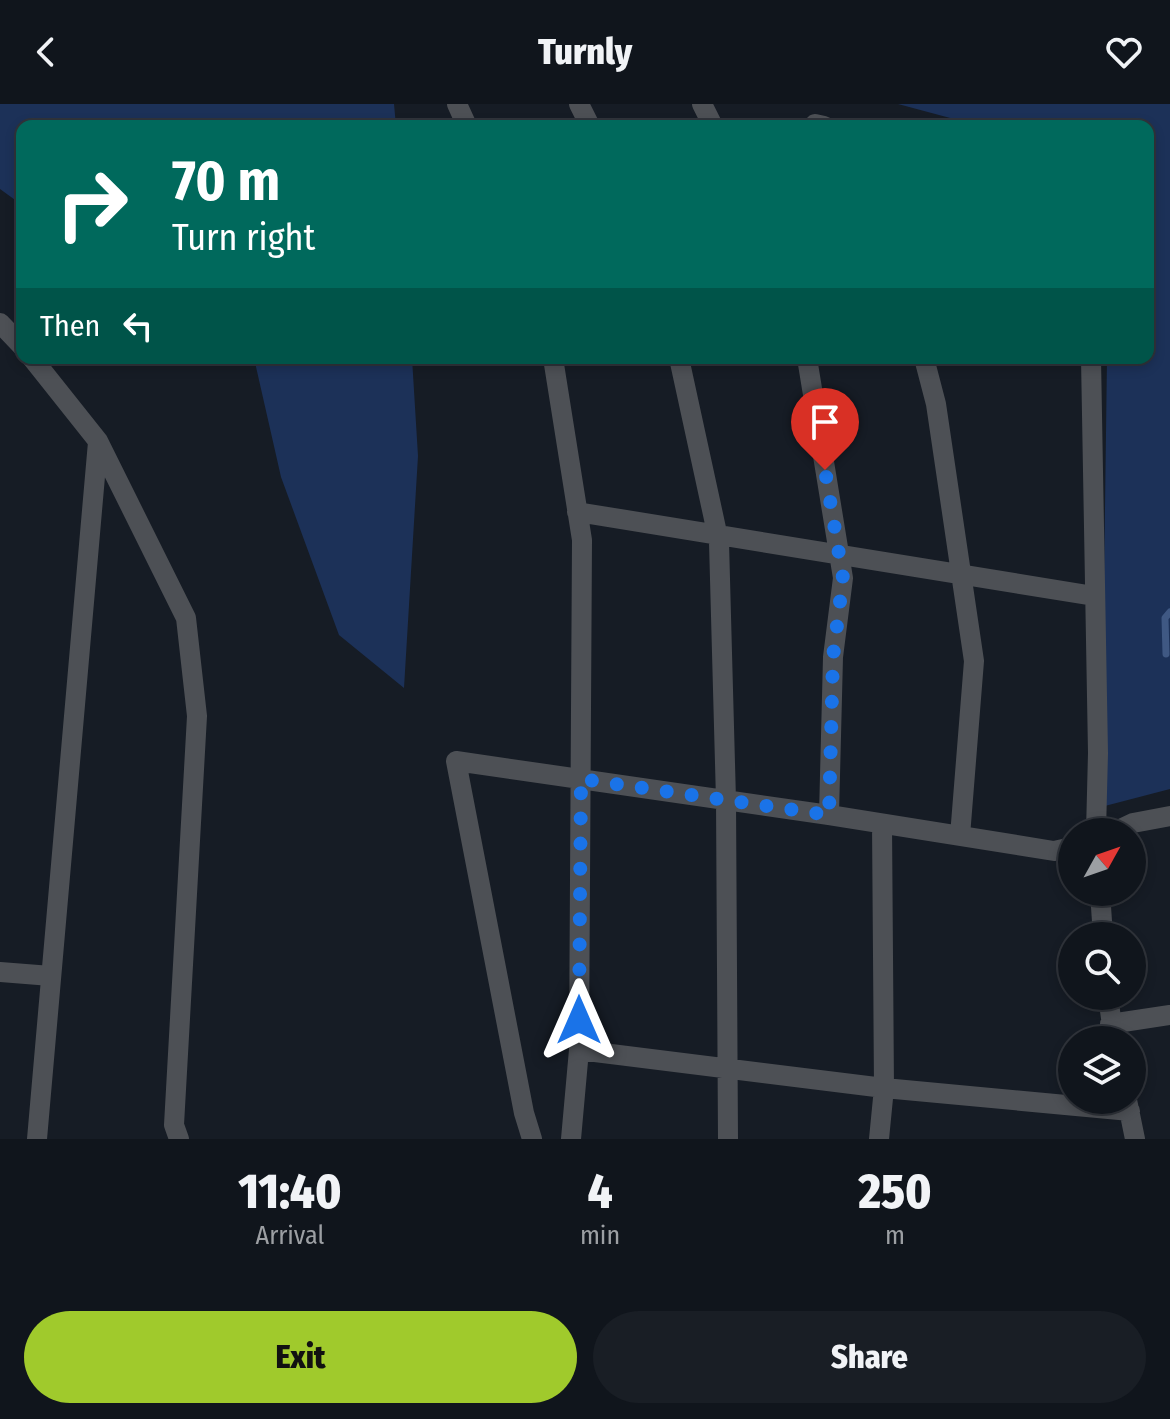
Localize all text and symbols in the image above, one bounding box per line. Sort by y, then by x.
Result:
icon: back [24,30,68,74]
text: Turnly [538,30,632,74]
icon: heart [1102,30,1146,74]
text: 70 m [172,148,280,215]
icon: right [40,152,144,256]
text: Turn right [172,216,315,260]
icon: left [116,304,160,348]
text: Then [40,308,100,344]
pin [791,388,859,470]
icon: arrive [803,400,847,444]
north arrow [1058,818,1146,906]
map controls [1058,818,1146,1114]
button: search [1058,922,1146,1010]
position arrow [537,978,621,1062]
button: layers [1058,1026,1146,1114]
text: 11:40 [238,1163,342,1221]
text: 4 [587,1163,613,1221]
text: 250 [858,1163,932,1221]
text: Arrival [255,1220,324,1251]
text: min [580,1220,620,1251]
text: m [885,1220,905,1251]
button: Exit [24,1311,577,1403]
button: Share [593,1311,1146,1403]

